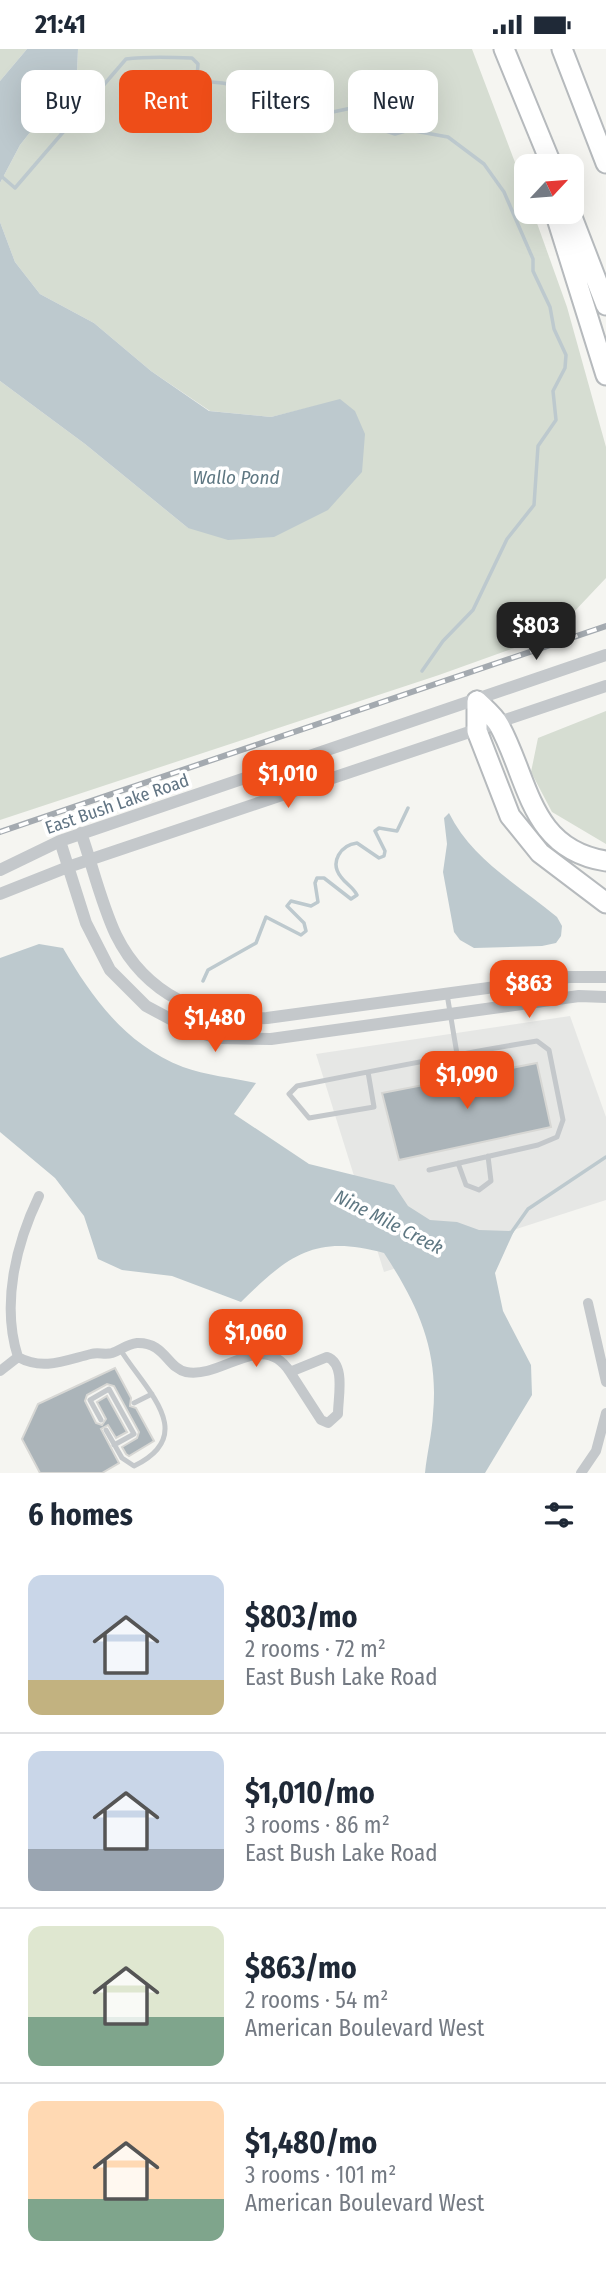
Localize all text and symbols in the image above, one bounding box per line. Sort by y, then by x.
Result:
text: 21:41 [35,9,86,40]
chip: Buy [21,70,105,133]
chip: Rent [119,70,212,133]
chip: Filters [226,70,334,133]
chip: New [348,70,438,133]
north arrow [514,154,584,224]
map controls [514,154,584,224]
water label: Wallo Pond [192,466,280,489]
pin: $803 [495,603,577,662]
text: $803 [513,611,559,639]
pin: $1,010 [231,751,345,810]
text: $1,010 [258,759,318,787]
street label: East Bush Lake Road [42,769,192,839]
pin: $863 [488,961,570,1020]
text: $863 [506,969,552,997]
pin: $1,480 [158,995,272,1054]
text: $1,480 [184,1003,246,1031]
pin: $1,090 [410,1051,524,1111]
text: $1,090 [436,1060,498,1088]
water label: Nine Mile Creek [331,1185,447,1259]
pin: $1,060 [199,1309,313,1369]
text: $1,060 [225,1318,287,1346]
icon: filters [540,1496,578,1534]
text: 6 homes [28,1497,133,1533]
text: $803/mo [245,1599,358,1635]
icon: home [84,1603,168,1687]
text: 2 rooms · 72 m² [245,1635,386,1663]
text: East Bush Lake Road [245,1663,438,1691]
text: $1,010/mo [245,1775,375,1811]
icon: home [84,1779,168,1863]
text: 3 rooms · 86 m² [245,1811,390,1839]
text: East Bush Lake Road [245,1839,438,1867]
text: $863/mo [245,1950,357,1986]
icon: home [84,1954,168,2038]
text: 2 rooms · 54 m² [245,1986,388,2014]
text: American Boulevard West [245,2014,484,2042]
text: $1,480/mo [245,2125,377,2161]
icon: home [84,2129,168,2213]
text: 3 rooms · 101 m² [245,2161,396,2189]
text: American Boulevard West [245,2189,484,2217]

